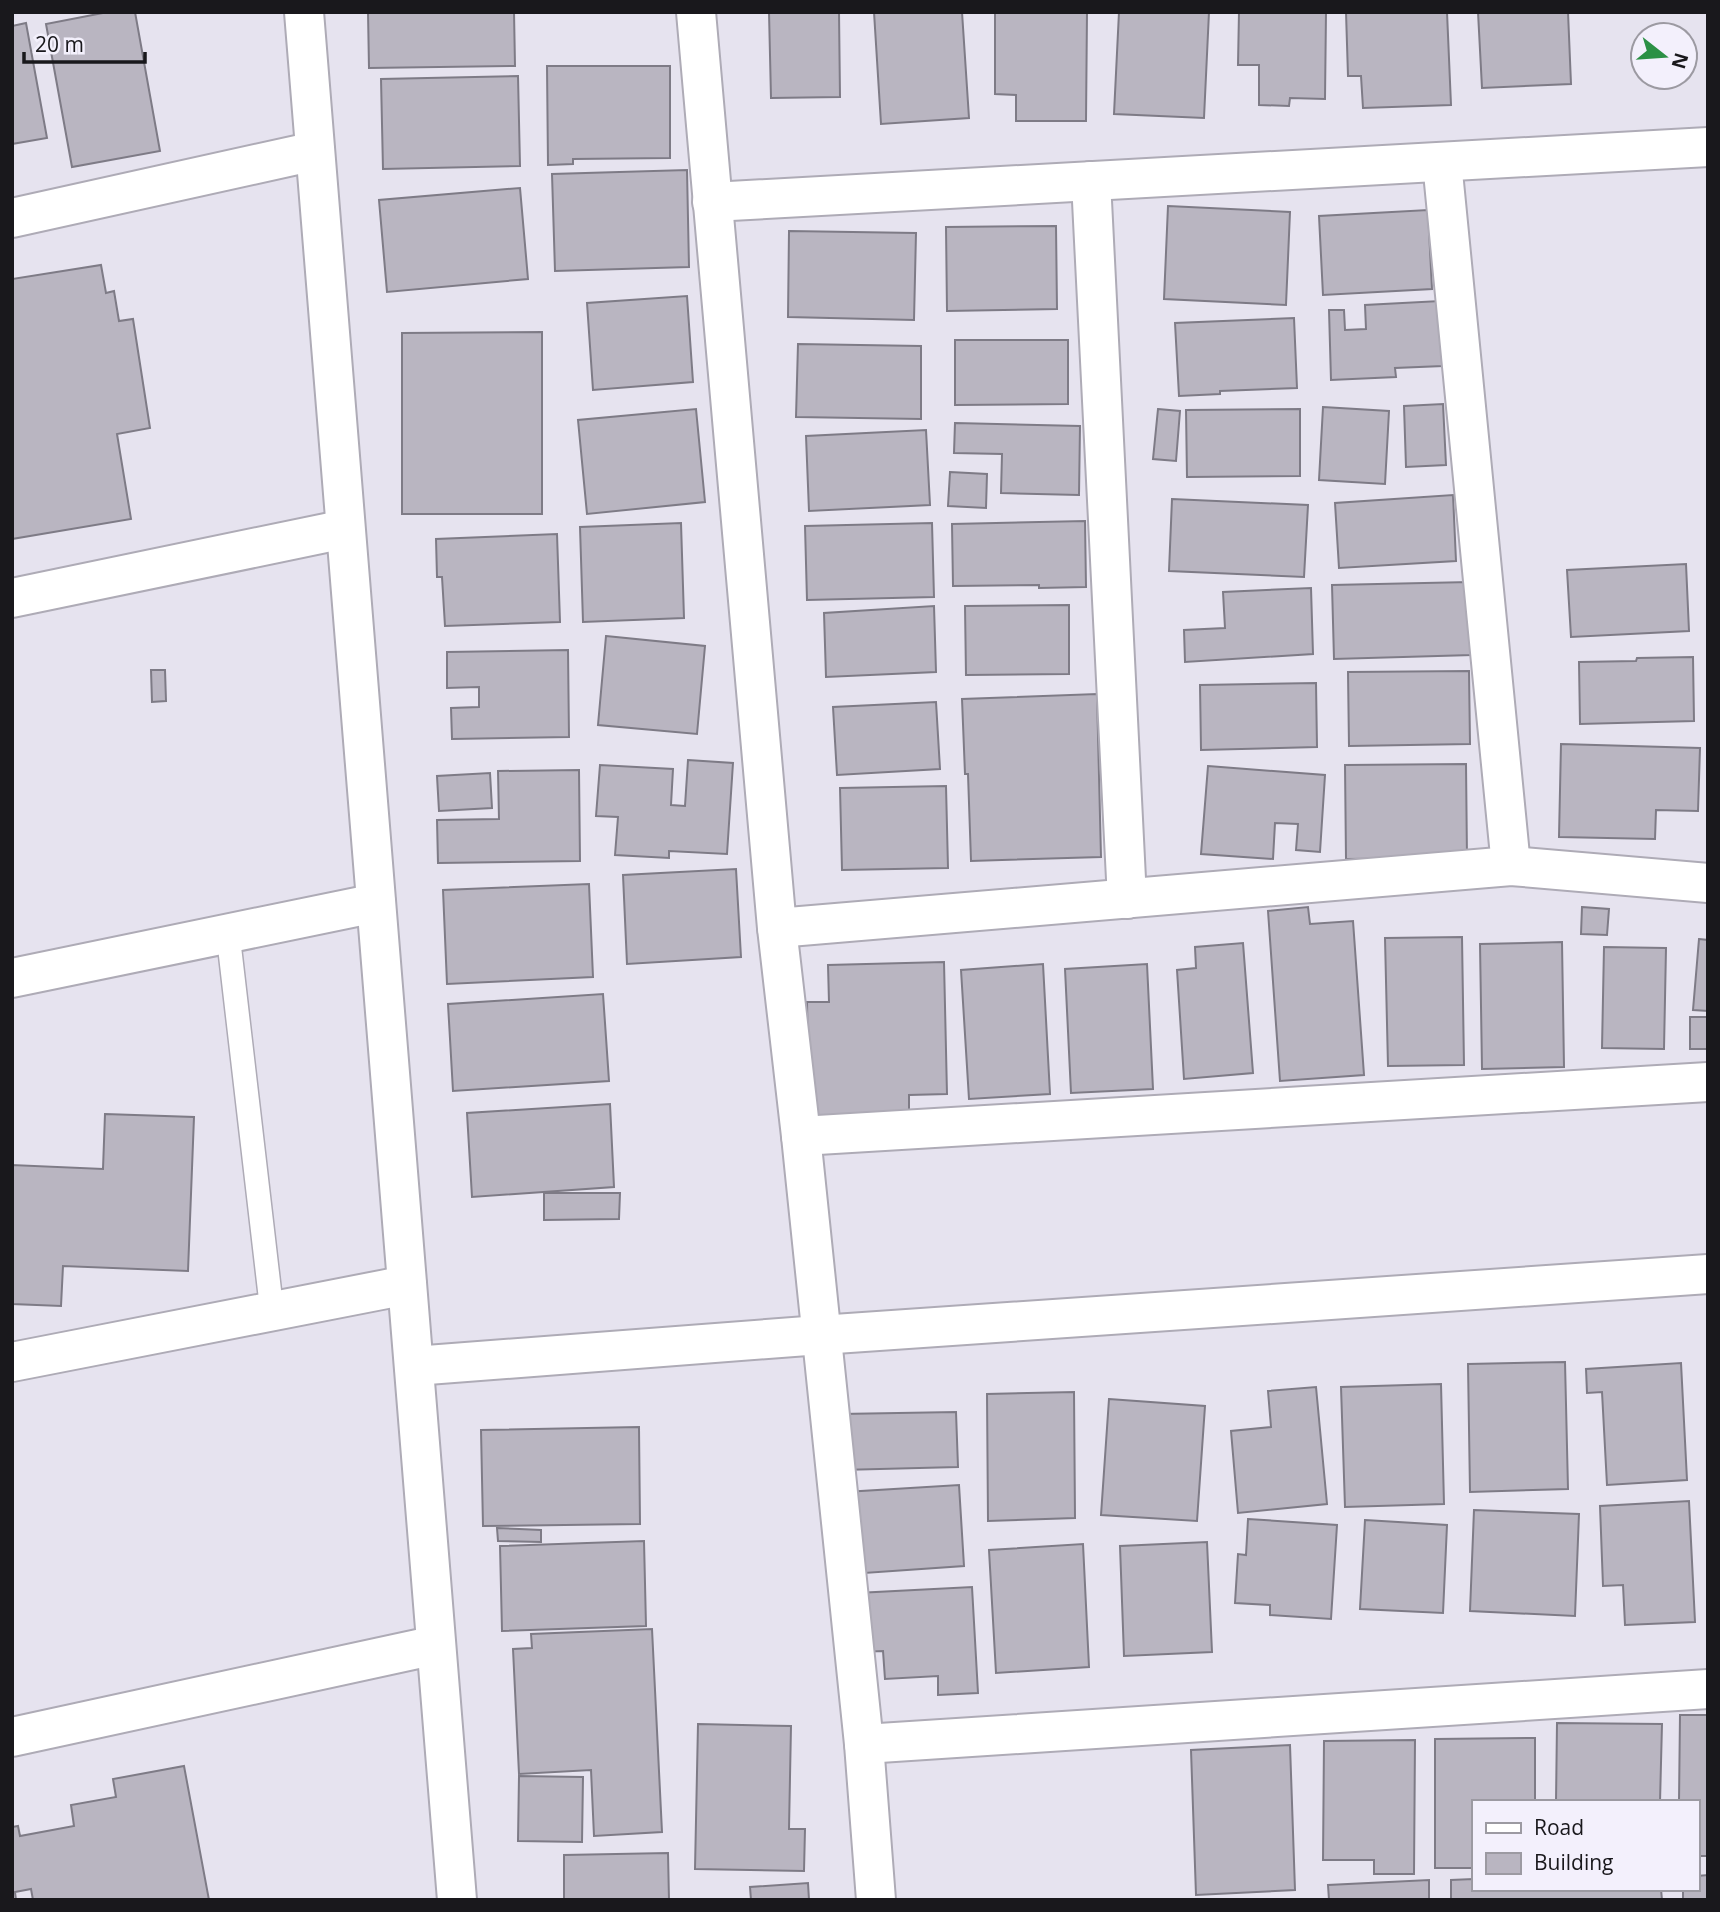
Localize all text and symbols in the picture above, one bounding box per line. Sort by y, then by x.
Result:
scale bar [24,21,145,65]
north arrow [1629,21,1699,91]
text: 20 m [35,30,84,58]
text: N [1666,50,1695,72]
legend [1472,1800,1699,1891]
text: Road [1534,1813,1584,1841]
text: Building [1534,1848,1613,1876]

